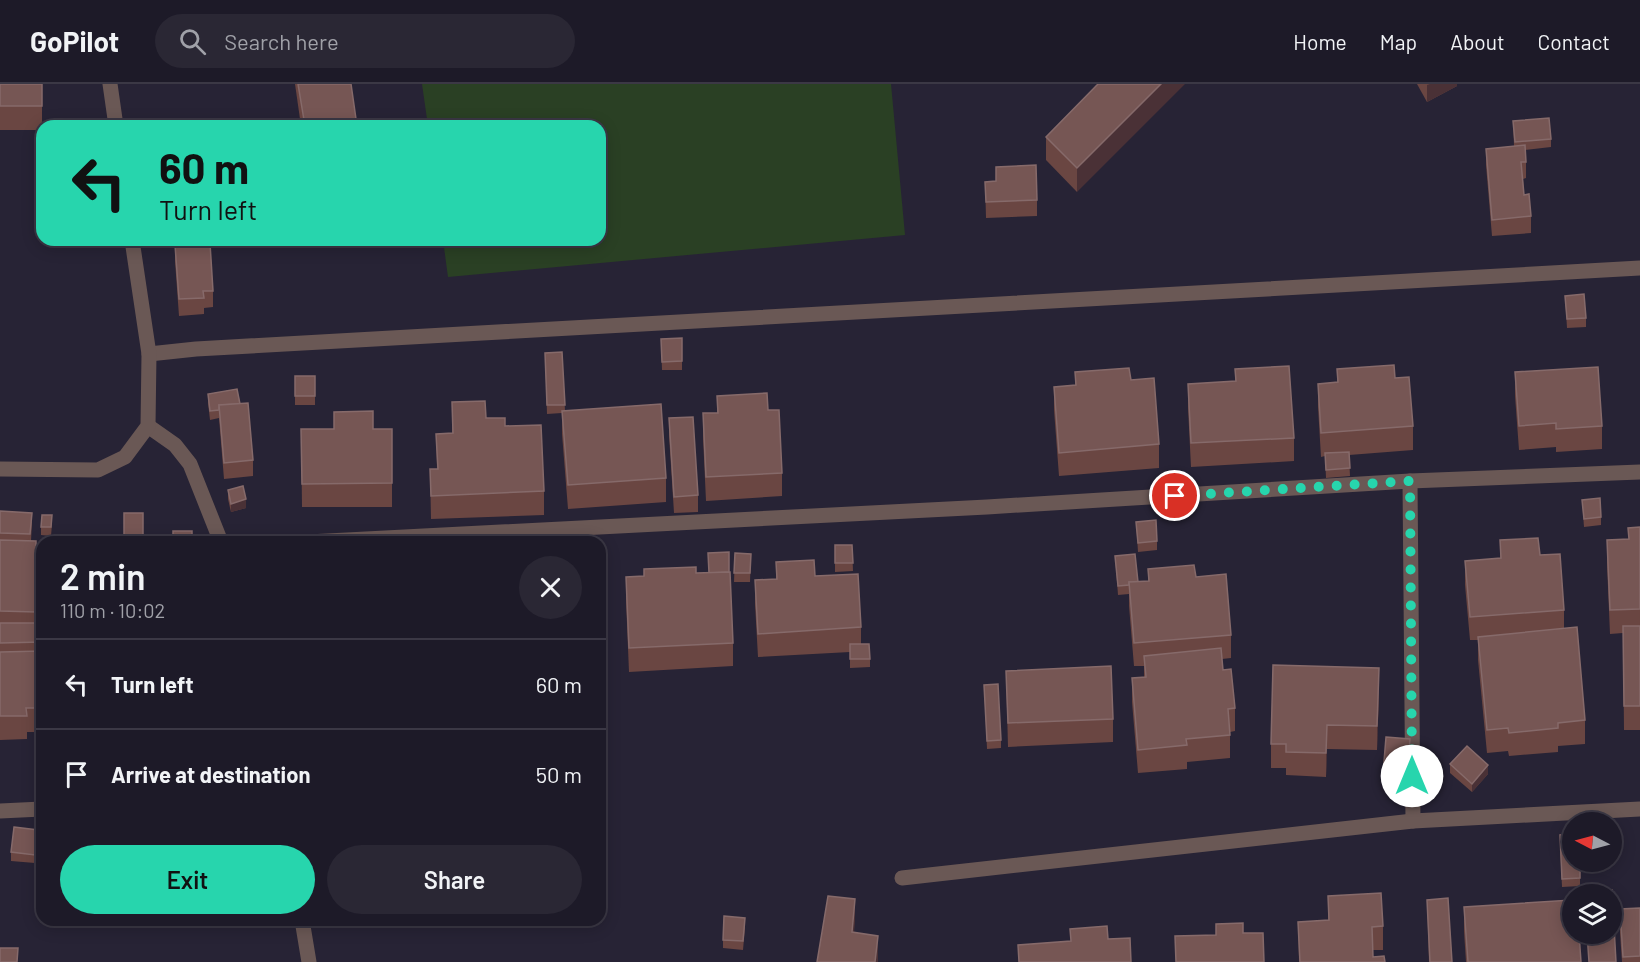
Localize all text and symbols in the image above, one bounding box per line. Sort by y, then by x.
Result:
search box [155,14,575,68]
text: GoPilot [30,24,119,58]
icon: search [176,25,209,58]
text: Search here [224,28,339,54]
text: Home [1293,29,1347,54]
text: Map [1380,29,1417,54]
text: About [1450,29,1505,54]
text: Contact [1538,29,1610,54]
text: 60 m [159,142,249,192]
icon: left [60,144,138,222]
text: Turn left [159,193,257,225]
pin [1149,470,1200,521]
icon: arrive [1158,479,1191,512]
text: 2 min [60,554,146,597]
button: close [519,556,582,619]
text: 110 m · 10:02 [60,598,165,622]
icon: left [60,668,93,701]
text: Turn left [111,671,194,697]
text: 60 m [536,671,582,697]
position arrow [1380,744,1444,808]
icon: arrive [60,758,93,791]
text: Arrive at destination [111,761,310,787]
text: 50 m [536,761,582,787]
north arrow [1562,812,1622,872]
map controls [1562,812,1622,944]
button: Exit [60,845,315,914]
button: Share [327,845,582,914]
button: layers [1562,884,1622,944]

